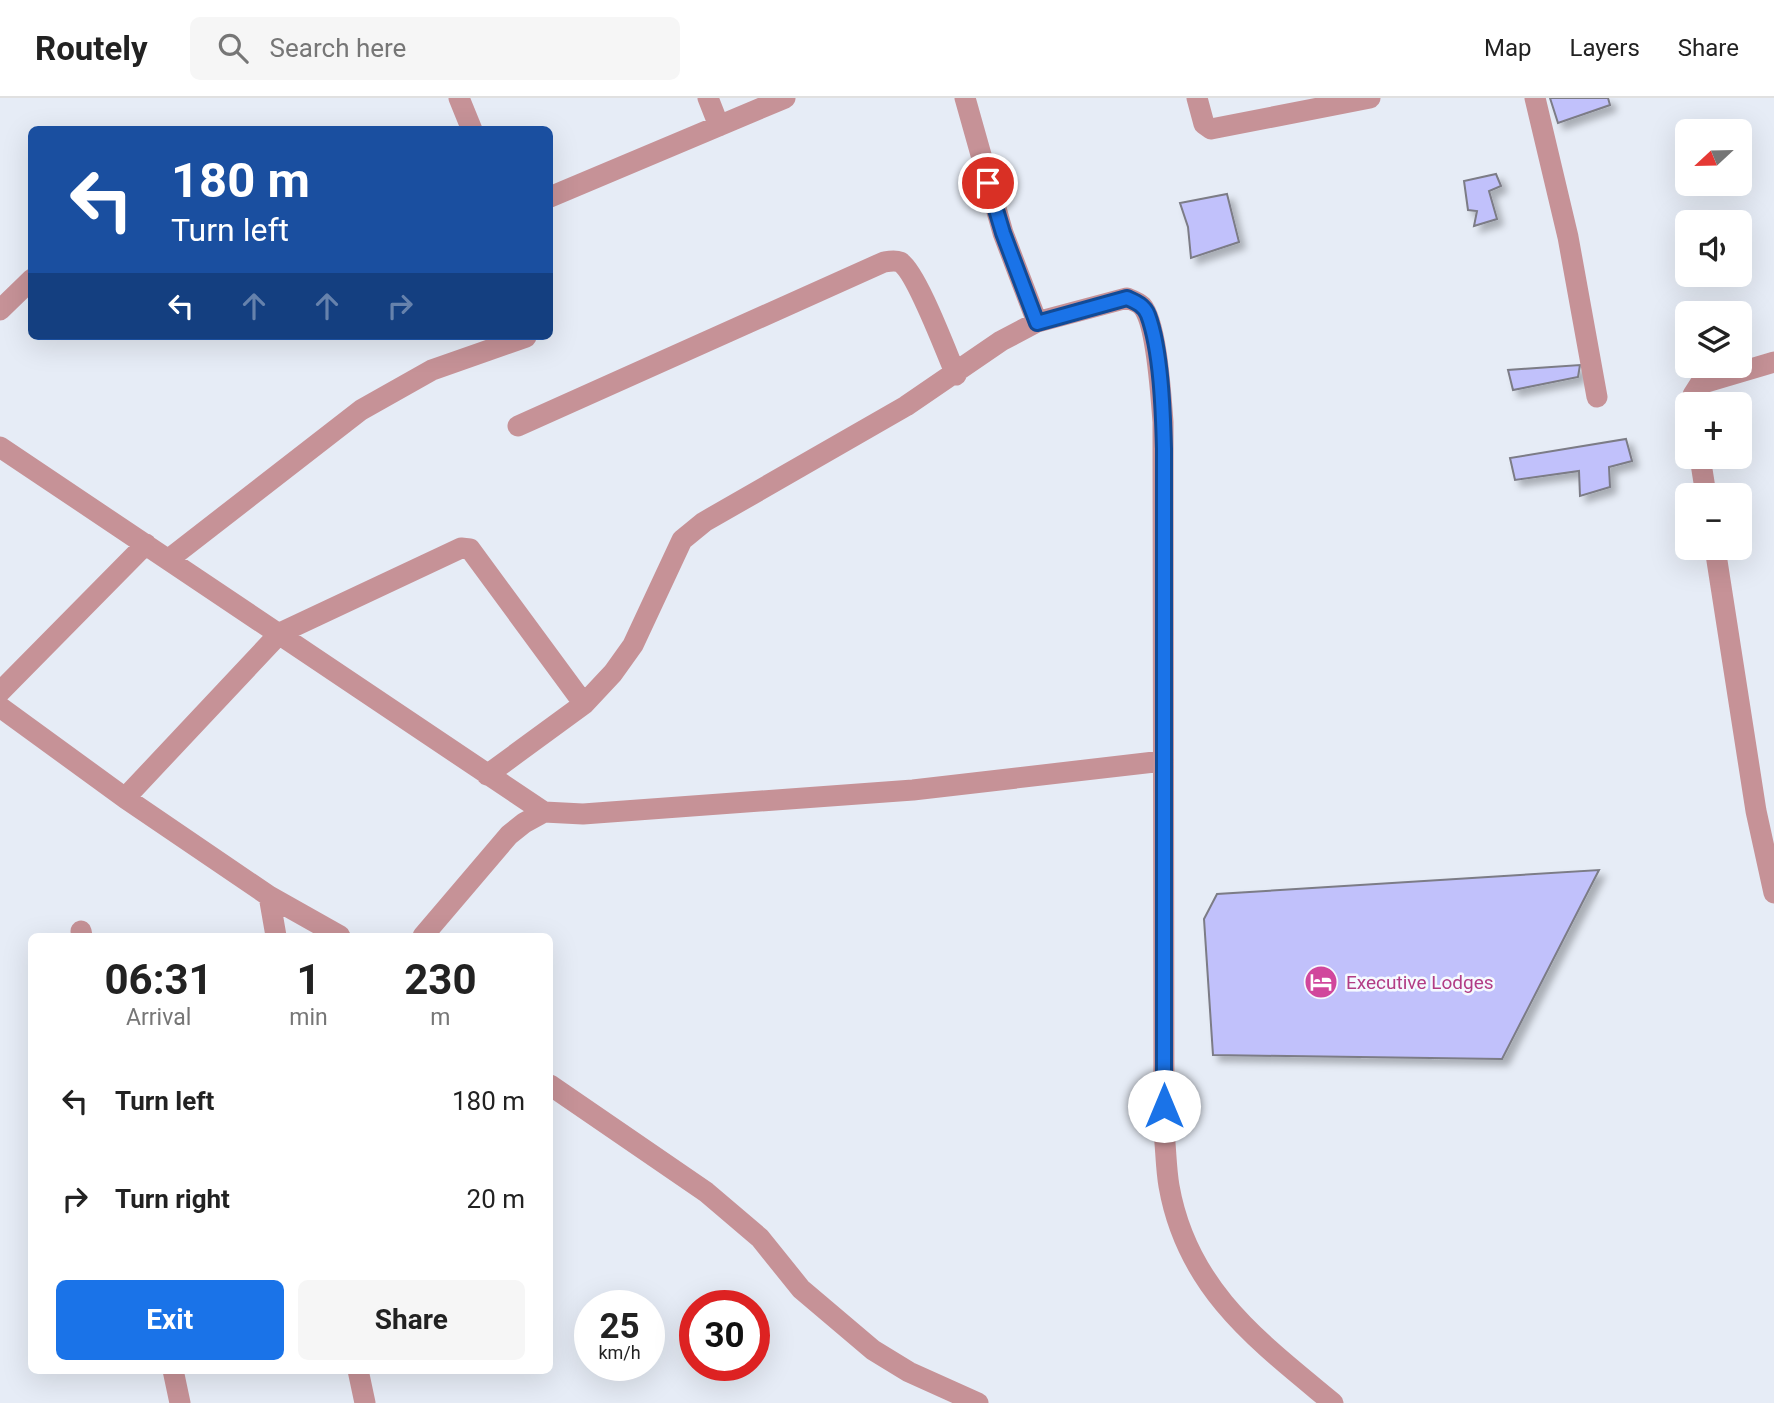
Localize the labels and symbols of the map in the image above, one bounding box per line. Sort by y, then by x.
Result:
north arrow [1675,119,1752,196]
pin [958,153,1018,213]
hotel icon: Executive Lodges [1302,963,1340,1001]
place label: Executive Lodges [1346,971,1494,994]
position arrow [1127,1069,1201,1143]
speed limit sign: 30 [679,1290,770,1381]

